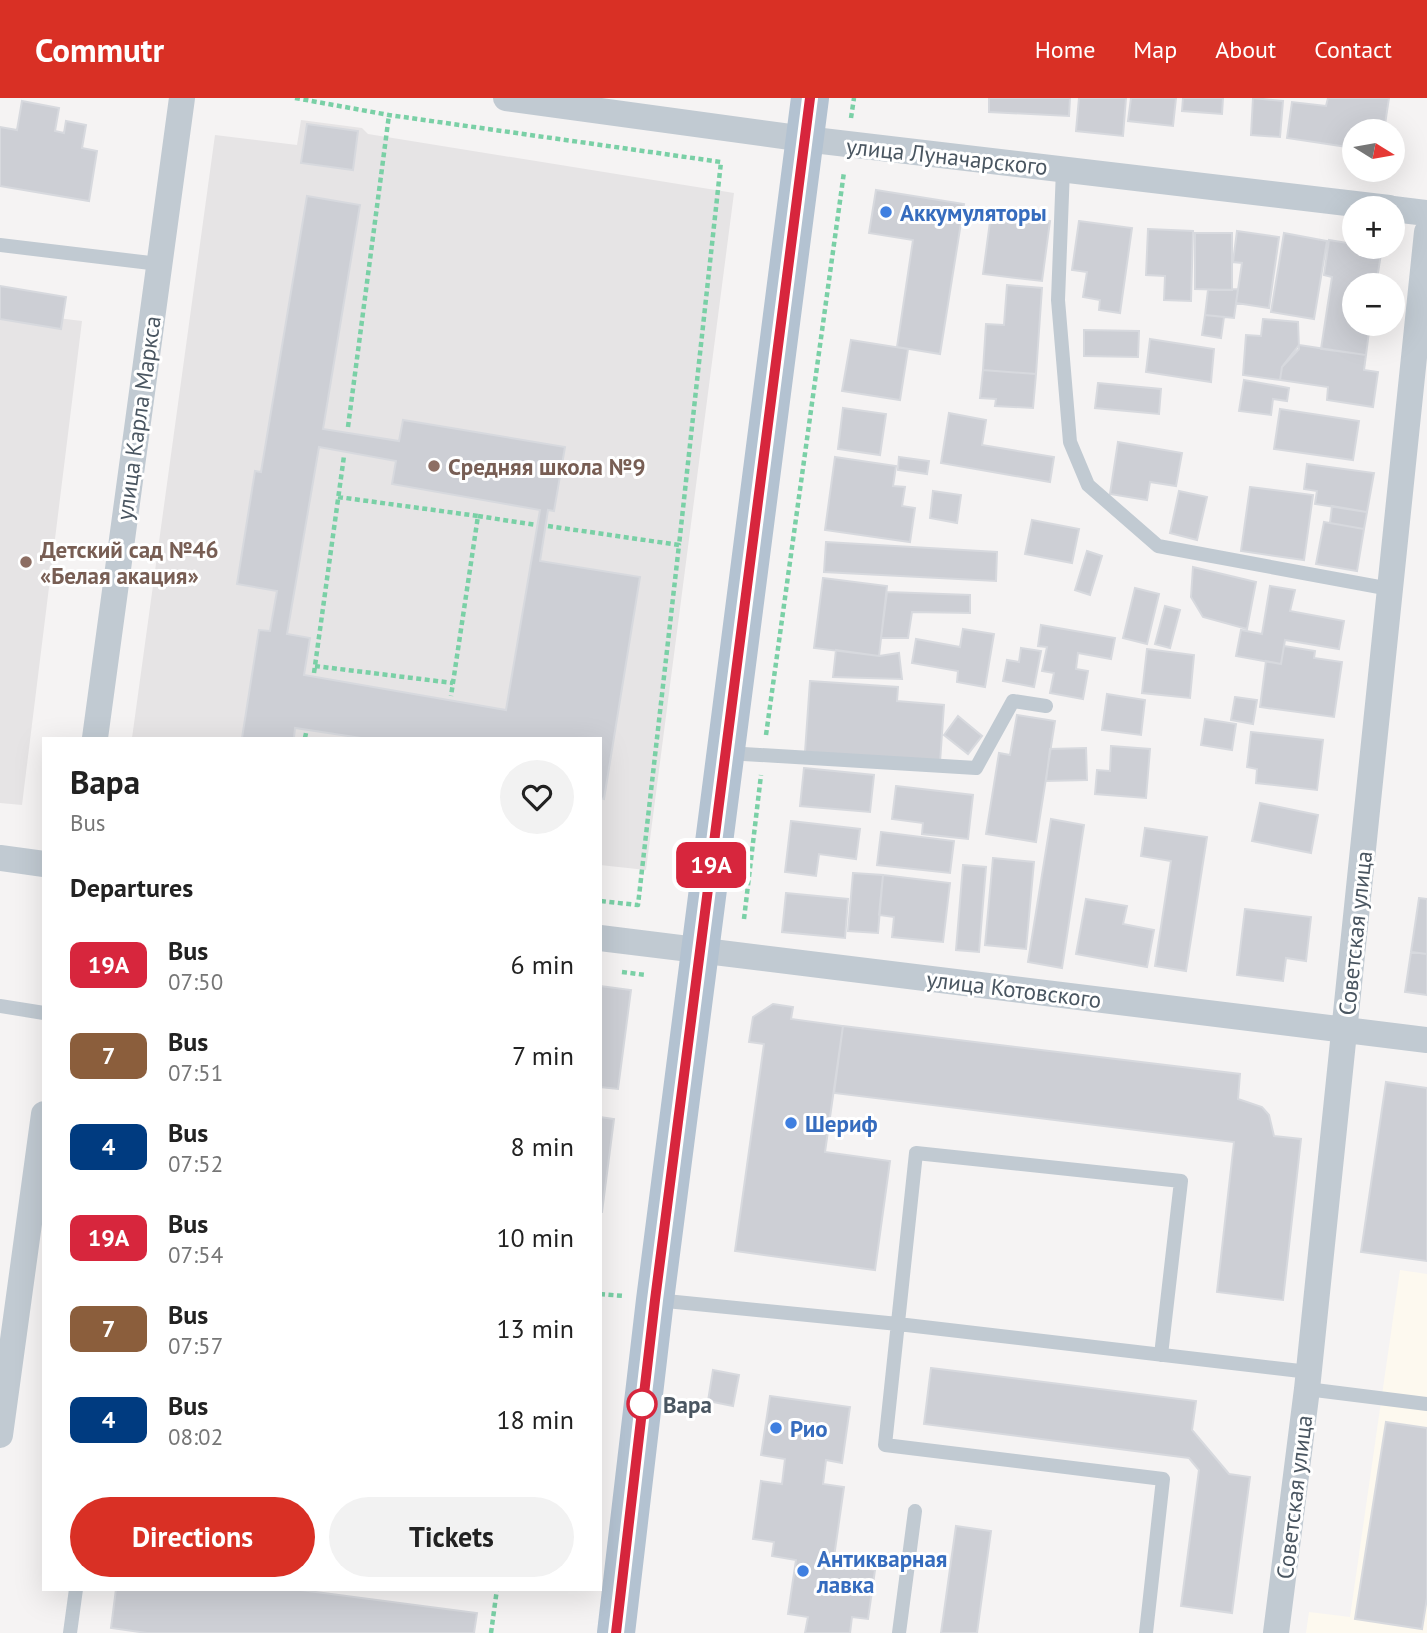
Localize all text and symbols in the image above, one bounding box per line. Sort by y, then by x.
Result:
text: Commutr [35,28,164,71]
text: Home [1035,34,1095,65]
text: Map [1133,34,1177,65]
text: About [1215,34,1276,65]
text: Contact [1314,34,1392,65]
north arrow [1342,119,1405,182]
map controls [1342,119,1405,336]
street label: улица Луначарского [845,131,1049,181]
button: + [1342,196,1405,259]
place label: Аккумуляторы [900,198,1047,227]
marker: Аккумуляторы [878,204,894,220]
button: − [1342,273,1405,336]
street label: улица Карла Маркса [109,314,167,522]
place label: Средняя школа №9 [448,452,645,481]
marker: Средняя школа №9 [426,458,442,474]
place label: Детский сад №46 «Белая акация» [40,535,219,590]
marker: Детский сад №46 «Белая акация» [18,554,34,570]
text: Вара [70,760,140,803]
button: heart [500,760,574,834]
text: Bus [70,808,106,837]
line badge: 19А [671,842,751,888]
text: 19А [690,849,732,880]
street label: Советская улица [1332,849,1378,1017]
text: Departures [70,871,193,904]
text: Bus [168,934,208,967]
text: 6 min [511,948,574,981]
text: 19А [88,949,129,980]
street label: улица Котовского [925,964,1103,1014]
text: 07:50 [168,967,223,996]
text: Bus [168,1025,208,1058]
text: 7 min [512,1039,574,1072]
text: 7 [102,1040,115,1071]
text: 07:51 [168,1058,223,1087]
place label: Шериф [805,1109,878,1138]
marker: Шериф [783,1115,799,1131]
text: Bus [168,1116,208,1149]
text: 8 min [511,1130,574,1163]
text: 4 [102,1131,115,1162]
text: 07:52 [168,1149,223,1178]
text: Bus [168,1207,208,1240]
text: 10 min [496,1221,574,1254]
text: 19А [88,1222,129,1253]
text: 07:54 [168,1240,223,1269]
text: Bus [168,1298,208,1331]
text: 13 min [496,1312,574,1345]
text: 7 [102,1313,115,1344]
text: 07:57 [168,1331,223,1360]
text: Bus [168,1389,208,1422]
marker: Вара [627,1389,657,1419]
place label: Вара [663,1390,712,1419]
text: 18 min [496,1403,574,1436]
text: 4 [102,1404,115,1435]
street label: Советская улица [1270,1413,1318,1581]
place label: Рио [790,1414,828,1443]
marker: Рио [768,1420,784,1436]
text: 08:02 [168,1422,223,1451]
button: Directions [70,1497,315,1577]
button: Tickets [329,1497,574,1577]
place label: Антикварная лавка [816,1544,947,1599]
marker: Антикварная лавка [795,1563,811,1579]

